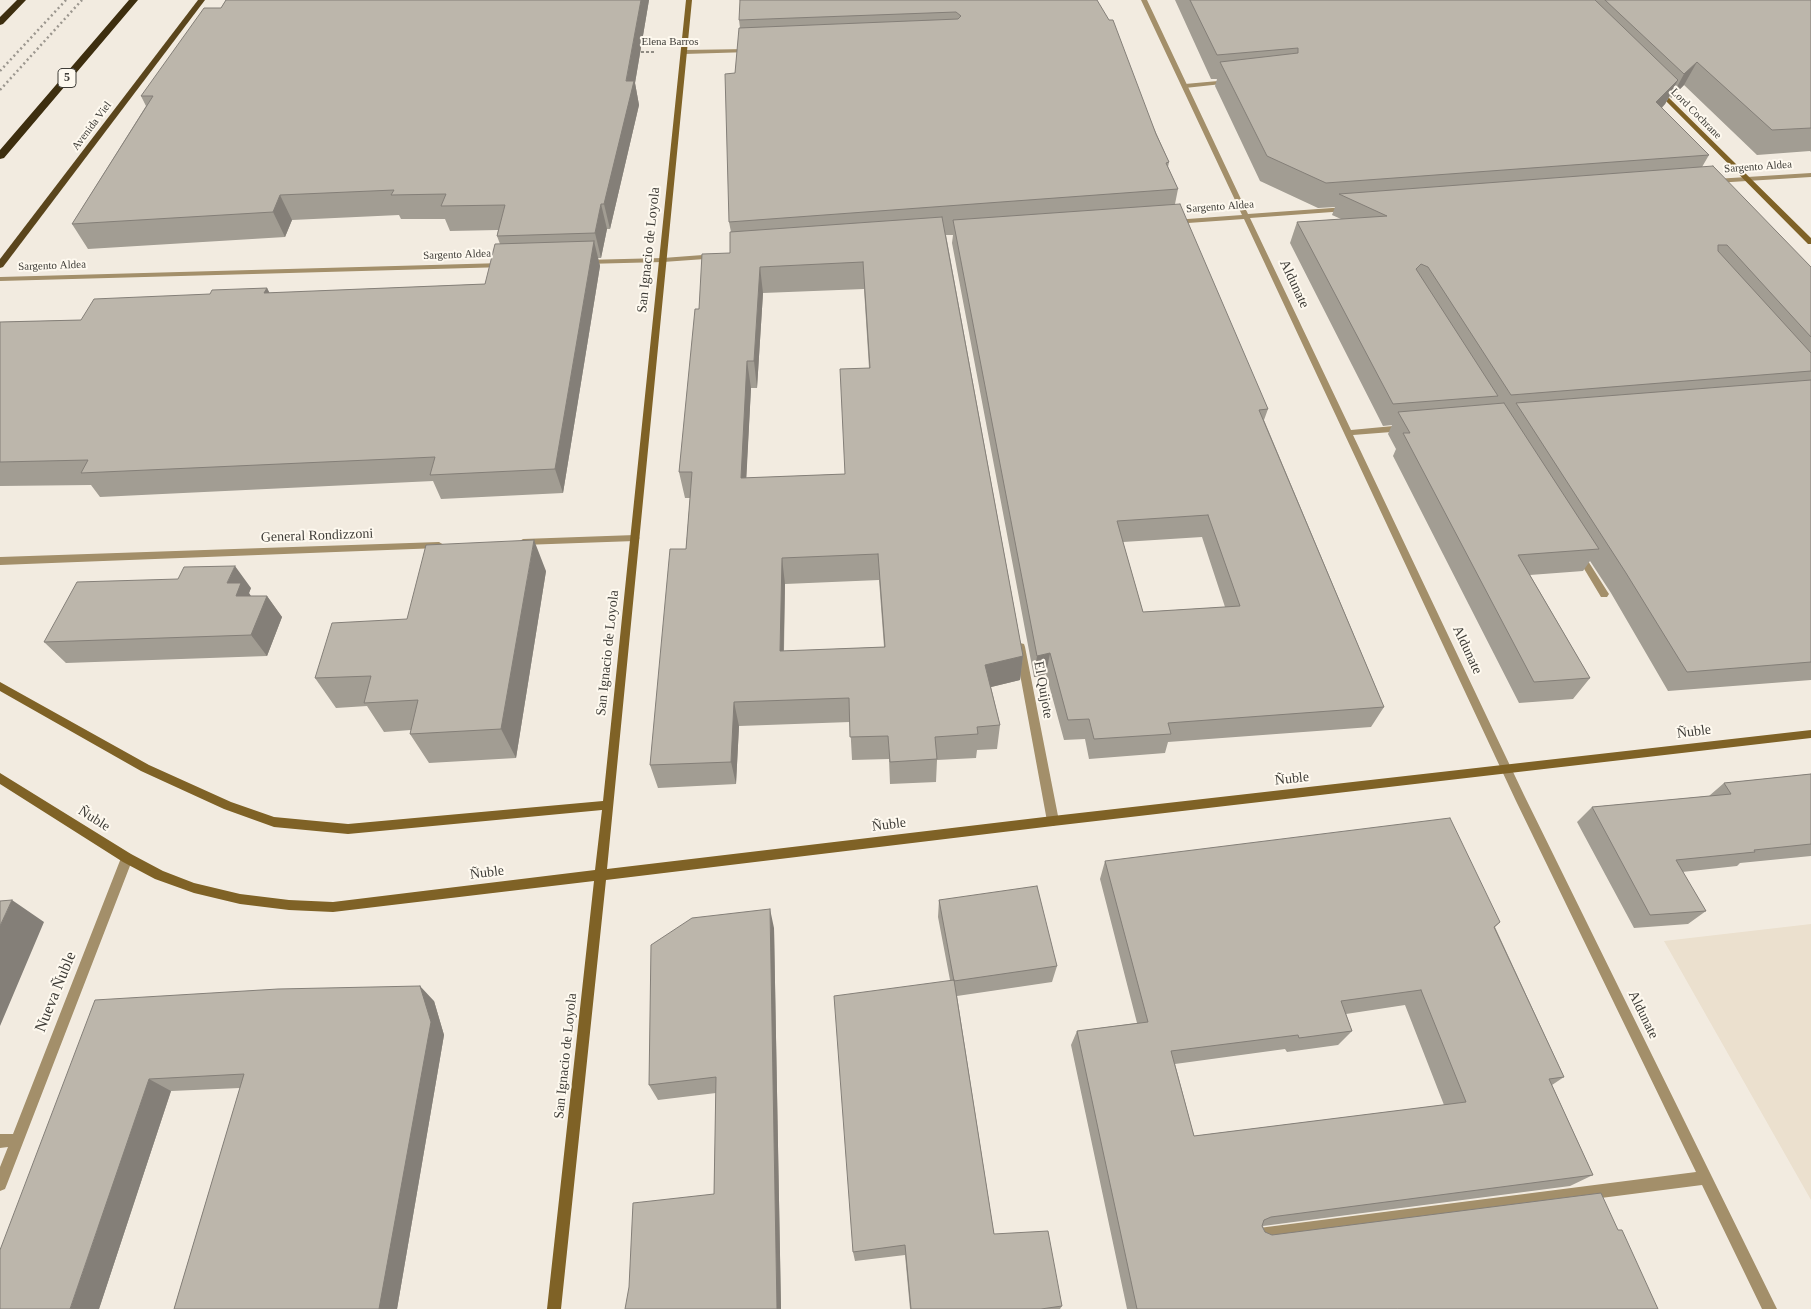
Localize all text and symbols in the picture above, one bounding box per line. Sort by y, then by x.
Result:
street label: Elena Barros [641,35,699,49]
road number: 5 [58,68,76,88]
street label: Lord Cochrane [1668,86,1724,142]
street label: Avenida Viel [69,99,115,153]
street label: Sargento Aldea [1724,158,1792,176]
street label: San Ignacio de Loyola [634,186,664,314]
street label: Sargento Aldea [1186,198,1254,216]
street label: Sargento Aldea [423,247,491,263]
street label: Aldunate [1276,257,1312,311]
street label: Sargento Aldea [18,258,86,274]
street label: General Rondizzoni [261,526,373,546]
street label: San Ignacio de Loyola [593,589,623,717]
street label: Aldunate [1449,623,1485,677]
street label: El Quijote [1030,660,1056,720]
street label: Ñuble [1676,722,1712,742]
street label: Ñuble [1274,769,1310,789]
street label: Ñuble [75,803,113,835]
street label: Ñuble [871,815,907,835]
street label: Ñuble [469,863,505,883]
street label: Nueva Ñuble [31,949,81,1035]
street label: Aldunate [1624,988,1662,1042]
street label: San Ignacio de Loyola [551,992,581,1120]

